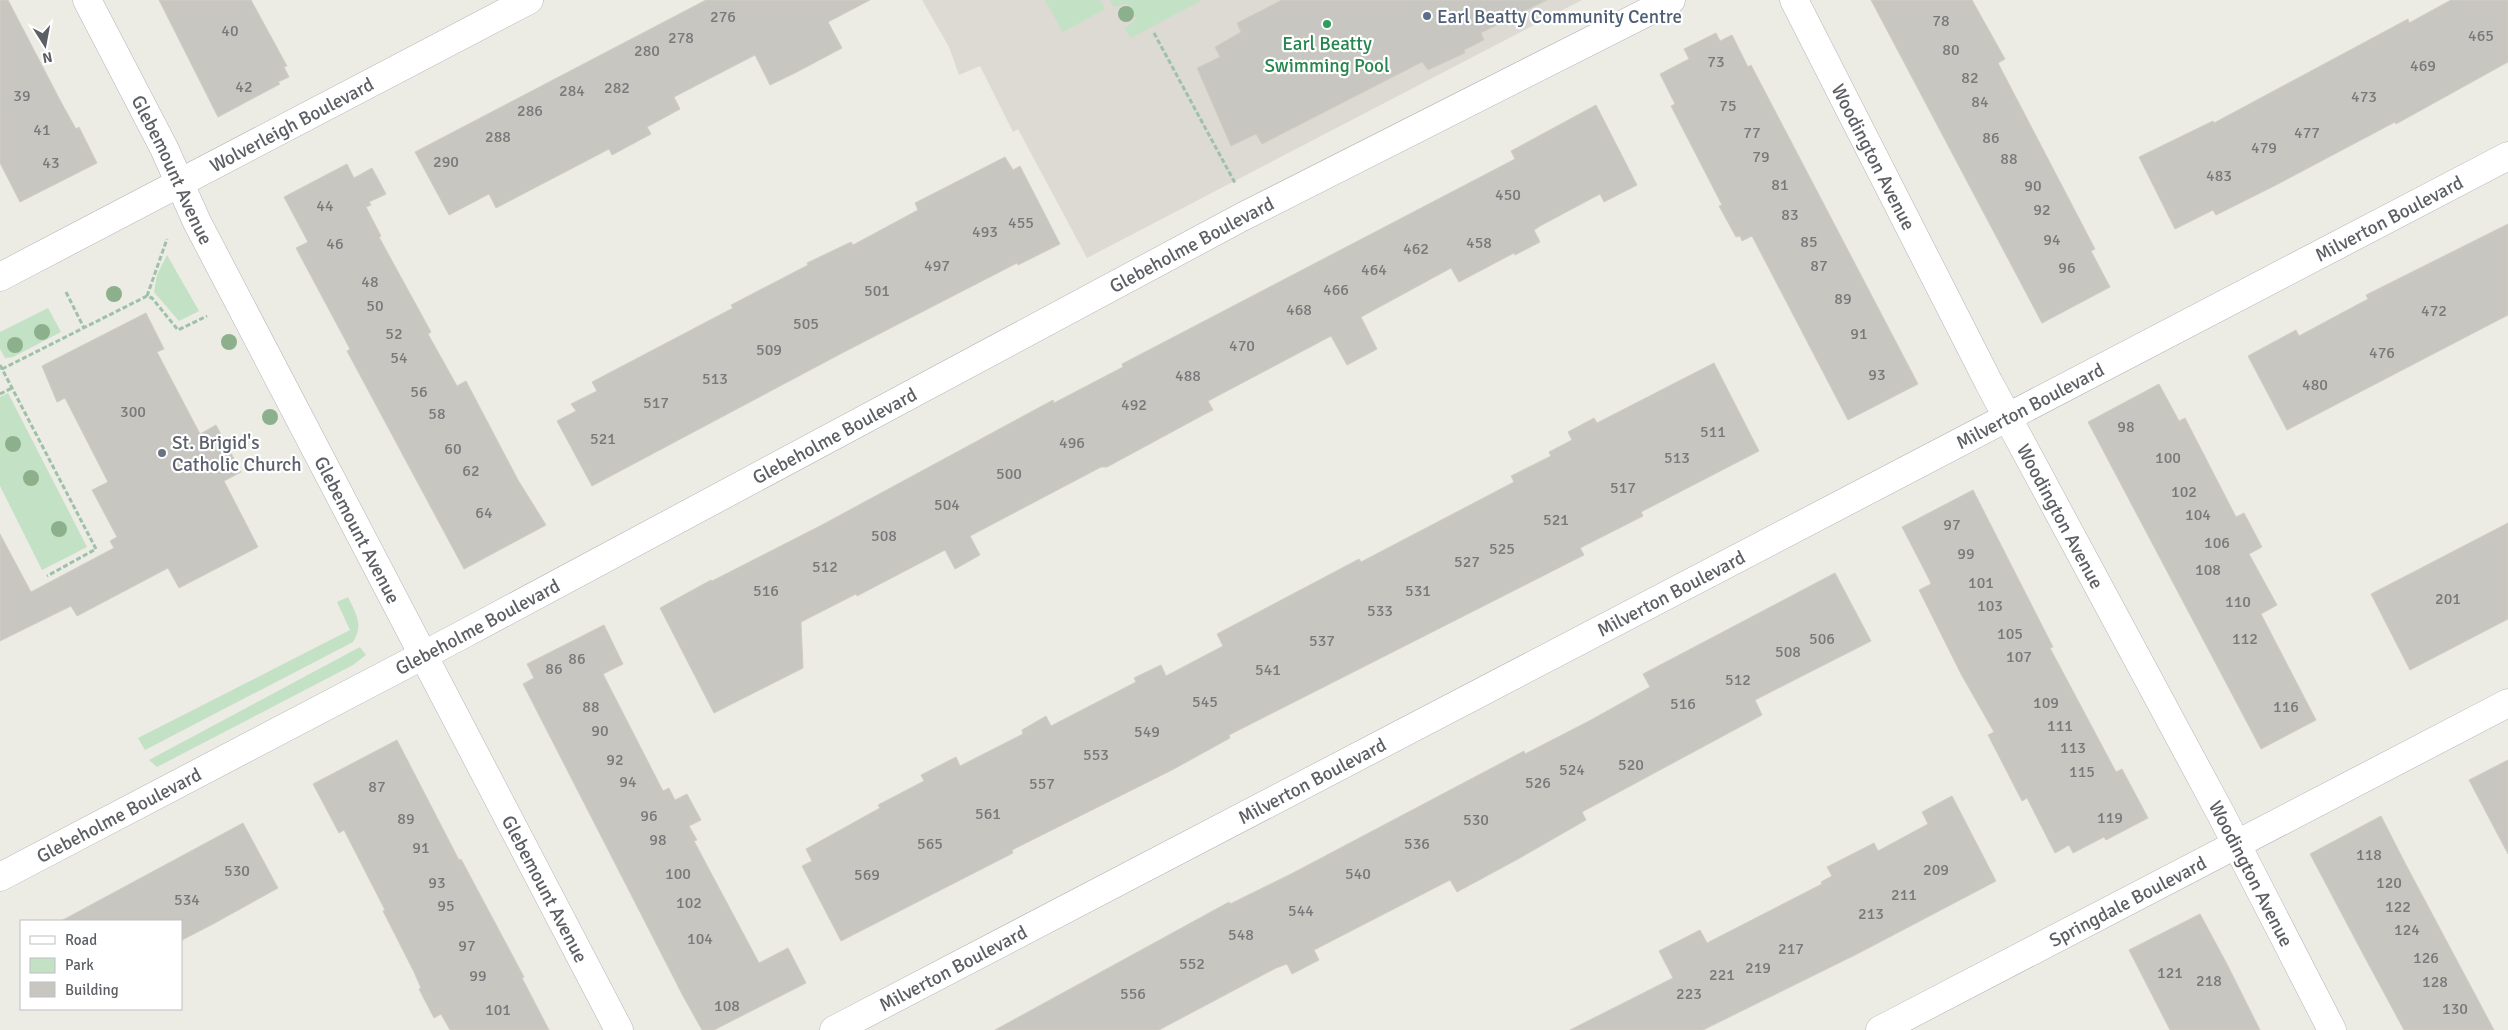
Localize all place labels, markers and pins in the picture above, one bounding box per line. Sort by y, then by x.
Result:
place label: Earl Beatty Community Centre [1437,5,1682,29]
marker: Earl Beatty Community Centre [1421,10,1433,22]
marker: Earl Beatty Swimming Pool [1321,18,1333,30]
place label: Earl Beatty Swimming Pool [1265,32,1389,78]
place label: St. Brigid's Catholic Church [172,431,302,477]
marker: St. Brigid's Catholic Church [156,447,168,459]

